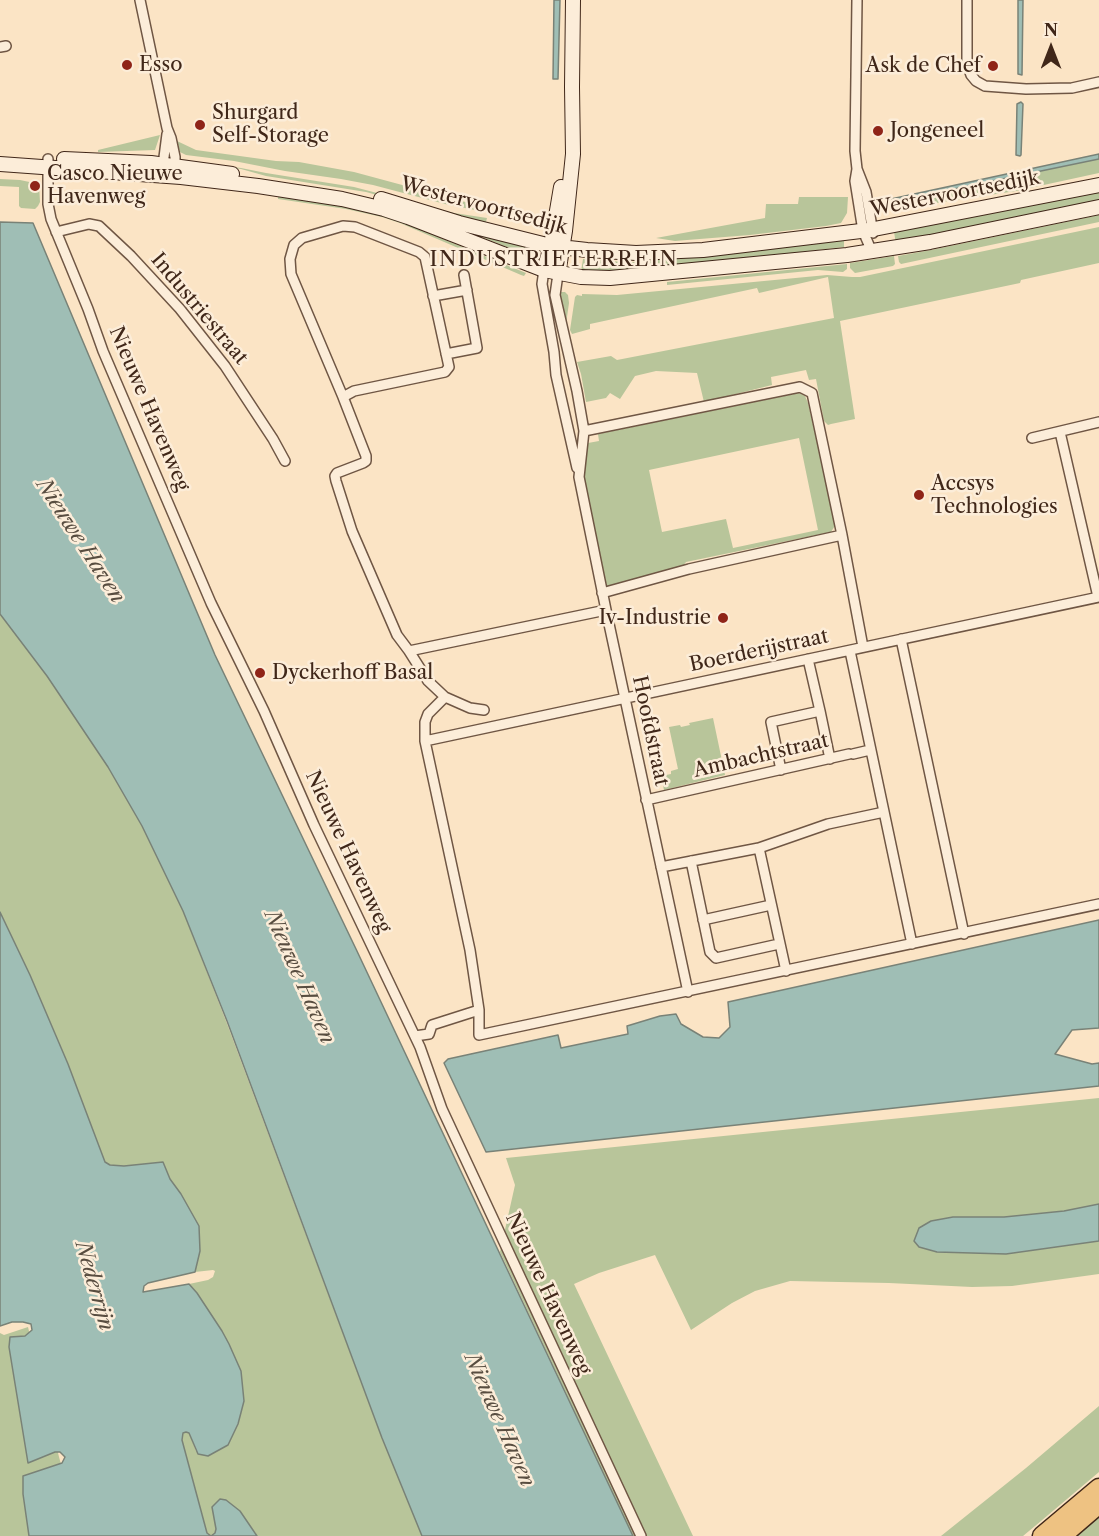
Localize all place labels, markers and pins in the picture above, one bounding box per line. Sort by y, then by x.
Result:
place label: Esso [139,53,182,77]
place label: Ask de Chef [866,54,981,78]
marker: Esso [120,58,134,72]
marker: Ask de Chef [986,59,1000,73]
place label: Shurgard Self-Storage [212,101,329,148]
marker: Shurgard Self-Storage [193,118,207,132]
place label: Jongeneel [890,119,984,143]
marker: Jongeneel [871,124,885,138]
place label: Casco Nieuwe Havenweg [47,162,183,209]
marker: Casco Nieuwe Havenweg [28,179,42,193]
place label: Accsys Technologies [931,472,1058,519]
marker: Accsys Technologies [912,488,926,502]
place label: Iv-Industrie [599,606,711,630]
marker: Iv-Industrie [716,611,730,625]
place label: Dyckerhoff Basal [272,661,433,685]
marker: Dyckerhoff Basal [253,666,267,680]

